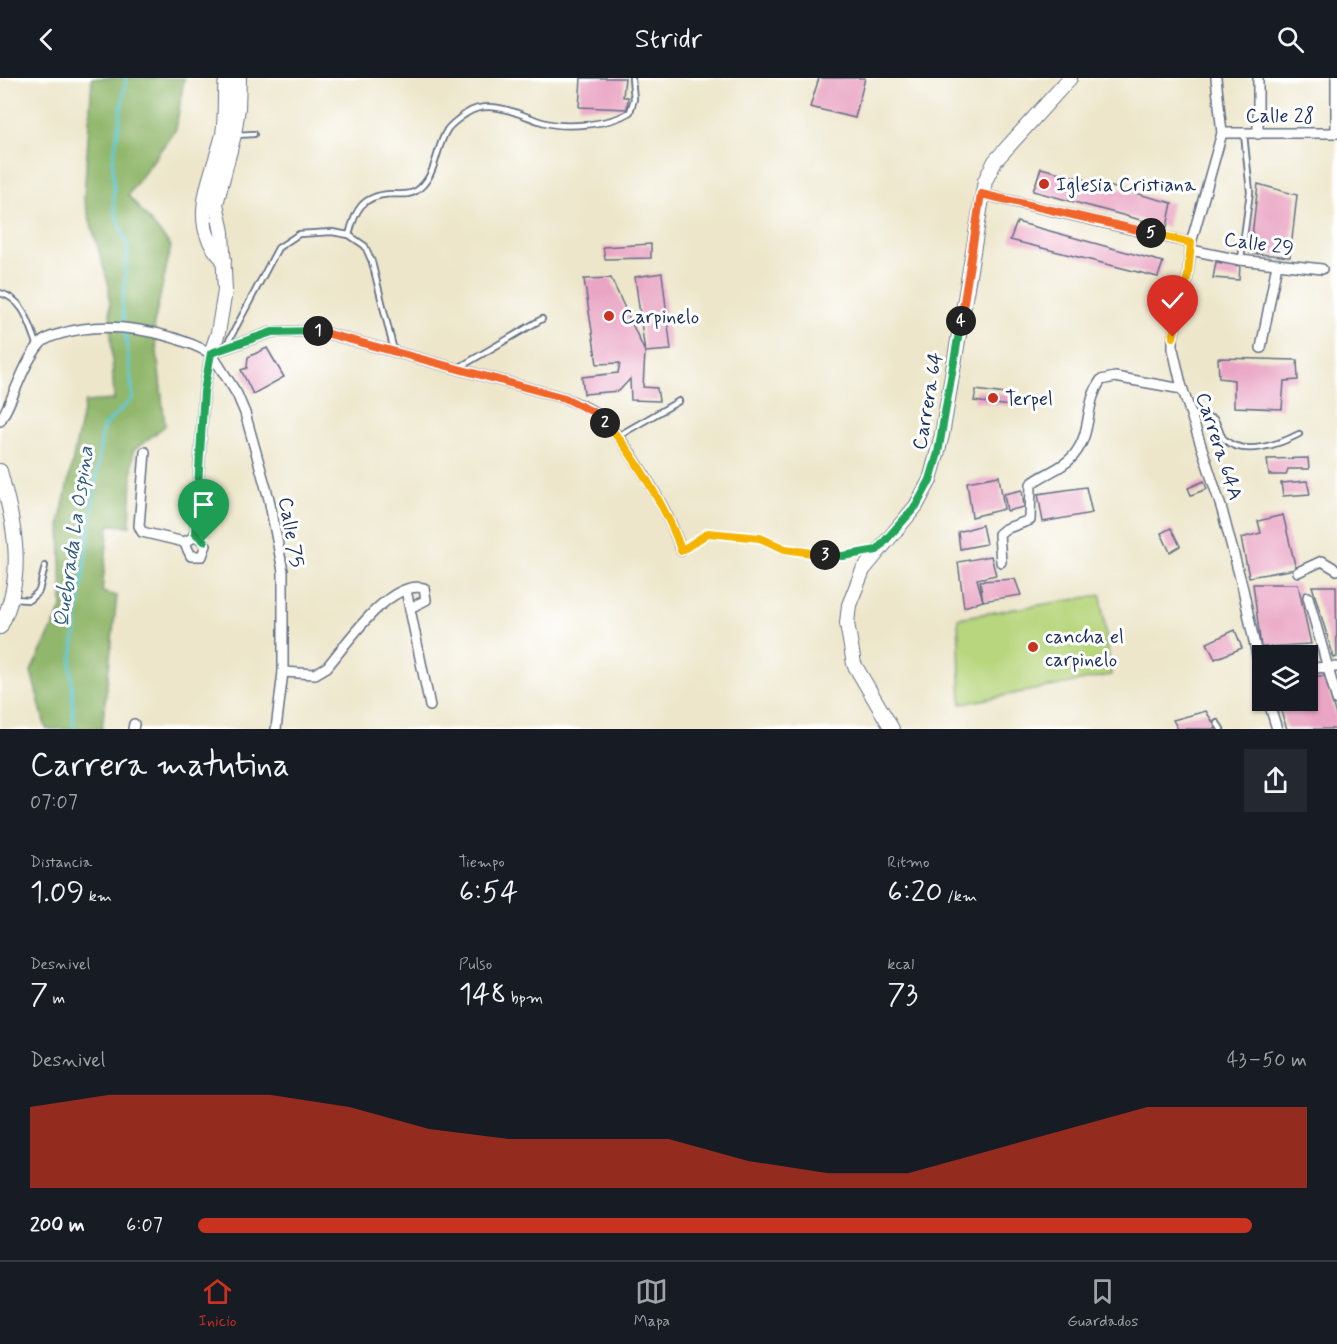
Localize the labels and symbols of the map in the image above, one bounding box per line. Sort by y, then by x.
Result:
street label: Calle 28 [1245,103,1315,130]
place label: Iglesia Cristiana [1056,172,1197,199]
marker: Iglesia Cristiana [1037,177,1051,191]
pin: 5 [1136,218,1166,248]
street label: Calle 29 [1222,226,1295,263]
pin [1147,275,1198,337]
place label: Carpinelo [621,304,699,331]
pin: 4 [946,306,976,336]
marker: Carpinelo [602,309,616,323]
pin: 1 [303,316,333,346]
street label: Carrera 64 [907,350,950,452]
place label: Terpel [1005,386,1053,413]
street label: Carrera 64A [1188,389,1249,504]
marker: Terpel [986,391,1000,405]
pin: 2 [590,408,620,438]
water label: Quebrada La Ospina [47,445,101,630]
pin [178,479,229,541]
street label: Calle 75 [271,495,310,570]
pin: 3 [810,540,840,570]
place label: cancha el carpinelo [1045,624,1124,674]
marker: cancha el carpinelo [1026,640,1040,654]

